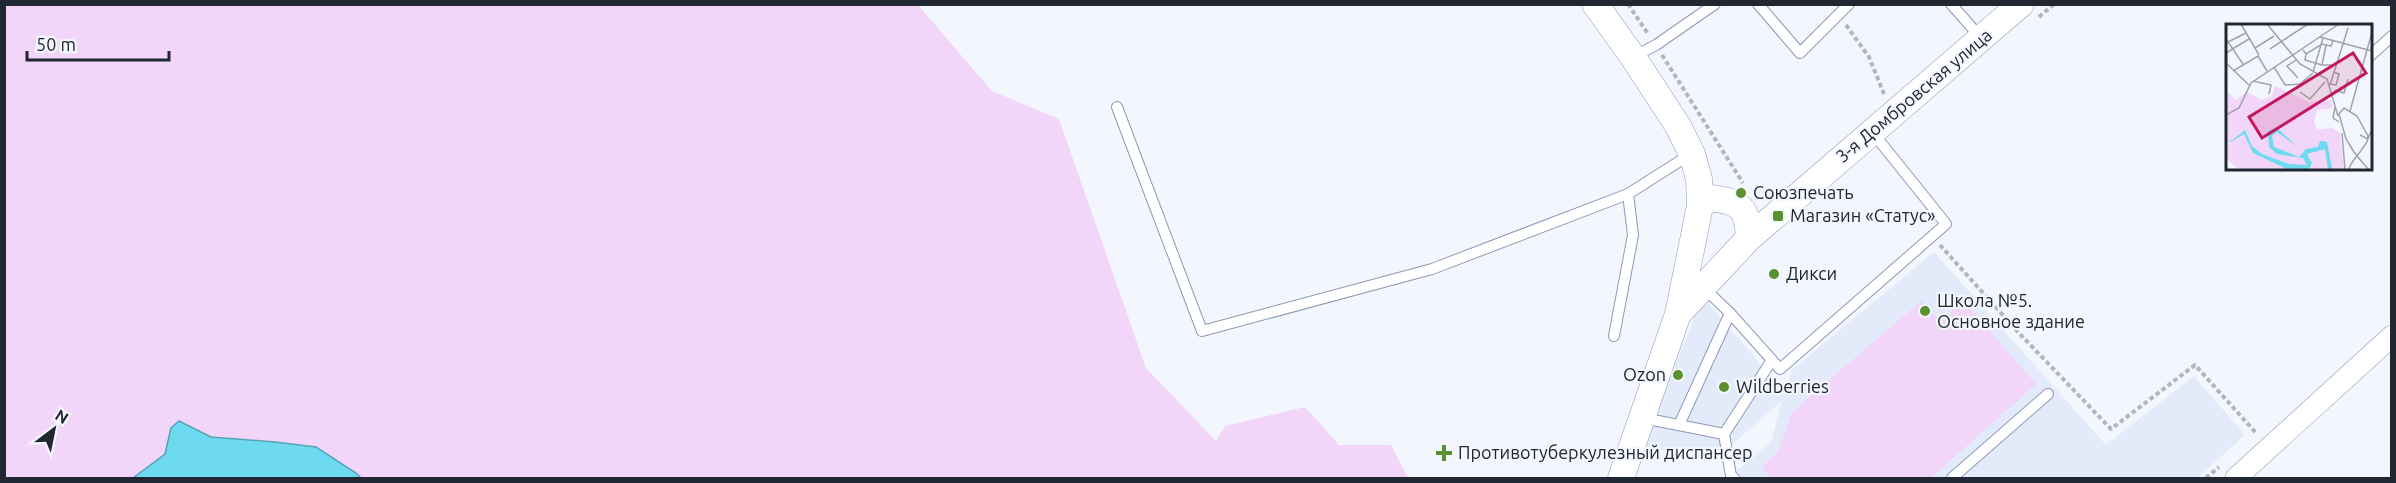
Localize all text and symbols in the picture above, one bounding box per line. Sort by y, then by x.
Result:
scale bar [27,24,170,62]
street label: 3-я Домбровская улица [1832,24,1995,166]
inset map [2226,24,2372,170]
text: 50 m [36,34,76,54]
place label: Союзпечать [1753,182,1854,202]
marker: Союзпечать [1734,186,1748,200]
place label: Магазин «Статус» [1790,205,1936,225]
marker: Магазин «Статус» [1771,209,1785,223]
place label: Дикси [1786,263,1837,283]
marker: Дикси [1767,267,1781,281]
place label: Школа №5. Основное здание [1937,290,2085,331]
marker: Школа №5. Основное здание [1918,304,1932,318]
place label: Ozon [1623,364,1666,384]
marker: Ozon [1671,368,1685,382]
place label: Wildberries [1736,376,1829,396]
marker: Wildberries [1717,380,1731,394]
north arrow [24,399,84,459]
text: N [52,405,72,427]
place label: Противотуберкулезный диспансер [1458,442,1753,462]
marker: Противотуберкулезный диспансер [1435,444,1453,462]

